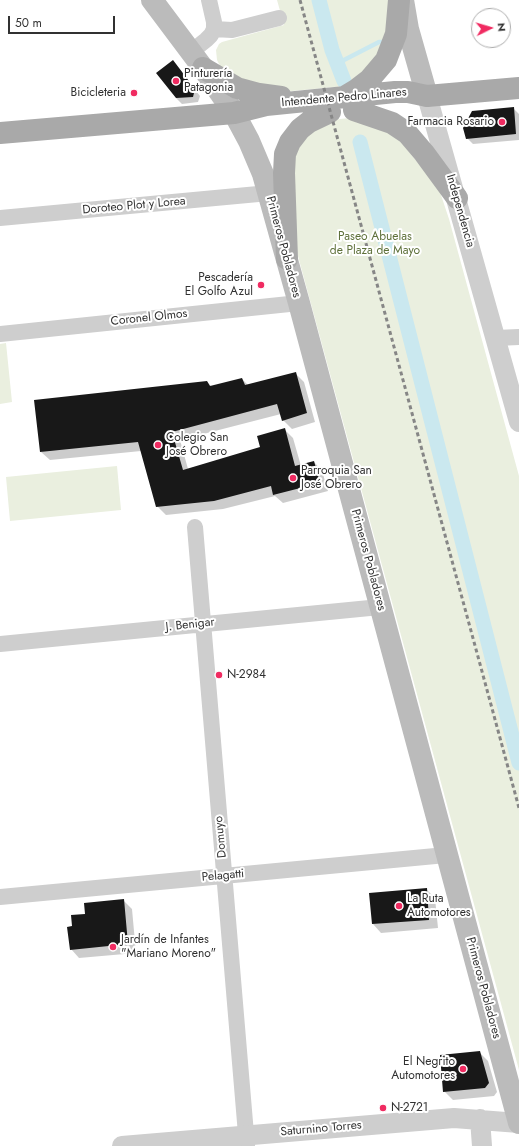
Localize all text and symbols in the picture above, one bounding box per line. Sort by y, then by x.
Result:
scale bar [10,8,117,34]
north arrow [471,8,511,48]
text: 50 m [15,14,42,32]
text: N [494,22,510,32]
place label: Pinturería Patagonia [184,67,233,95]
marker: Pinturería Patagonia [171,76,181,86]
street label: Intendente Pedro Linares [281,85,407,111]
place label: Bicicleteria [71,86,126,100]
marker: Bicicleteria [129,88,139,98]
place label: Farmacia Rosario [407,115,494,129]
marker: Farmacia Rosario [497,117,507,127]
street label: Independencia [443,173,477,249]
street label: Doroteo Plot y Lorea [82,194,186,218]
street label: Primeros Pobladores [263,195,303,299]
park label: Paseo Abuelas de Plaza de Mayo [330,230,420,258]
place label: Pescadería El Golfo Azul [185,271,253,299]
marker: Pescadería El Golfo Azul [256,280,266,290]
street label: Coronel Olmos [110,307,188,329]
place label: Colegio San José Obrero [166,431,228,459]
marker: Colegio San José Obrero [153,440,163,450]
place label: Parroquia San José Obrero [301,464,372,492]
marker: Parroquia San José Obrero [288,473,298,483]
street label: Primeros Pobladores [348,508,388,612]
street label: J. Benigar [165,615,215,635]
place label: N-2984 [227,668,266,682]
marker: N-2984 [214,670,224,680]
street label: Domuyo [212,815,230,859]
street label: Pelagatti [201,867,245,885]
place label: La Ruta Automotores [407,892,471,920]
marker: La Ruta Automotores [394,901,404,911]
place label: Jardín de Infantes "Mariano Moreno" [121,933,216,961]
street label: Primeros Pobladores [463,936,503,1040]
marker: Jardín de Infantes "Mariano Moreno" [108,942,118,952]
place label: El Negrito Automotores [391,1055,455,1083]
marker: El Negrito Automotores [458,1064,468,1074]
place label: N-2721 [391,1101,428,1115]
marker: N-2721 [378,1103,388,1113]
street label: Saturnino Torres [280,1118,362,1140]

